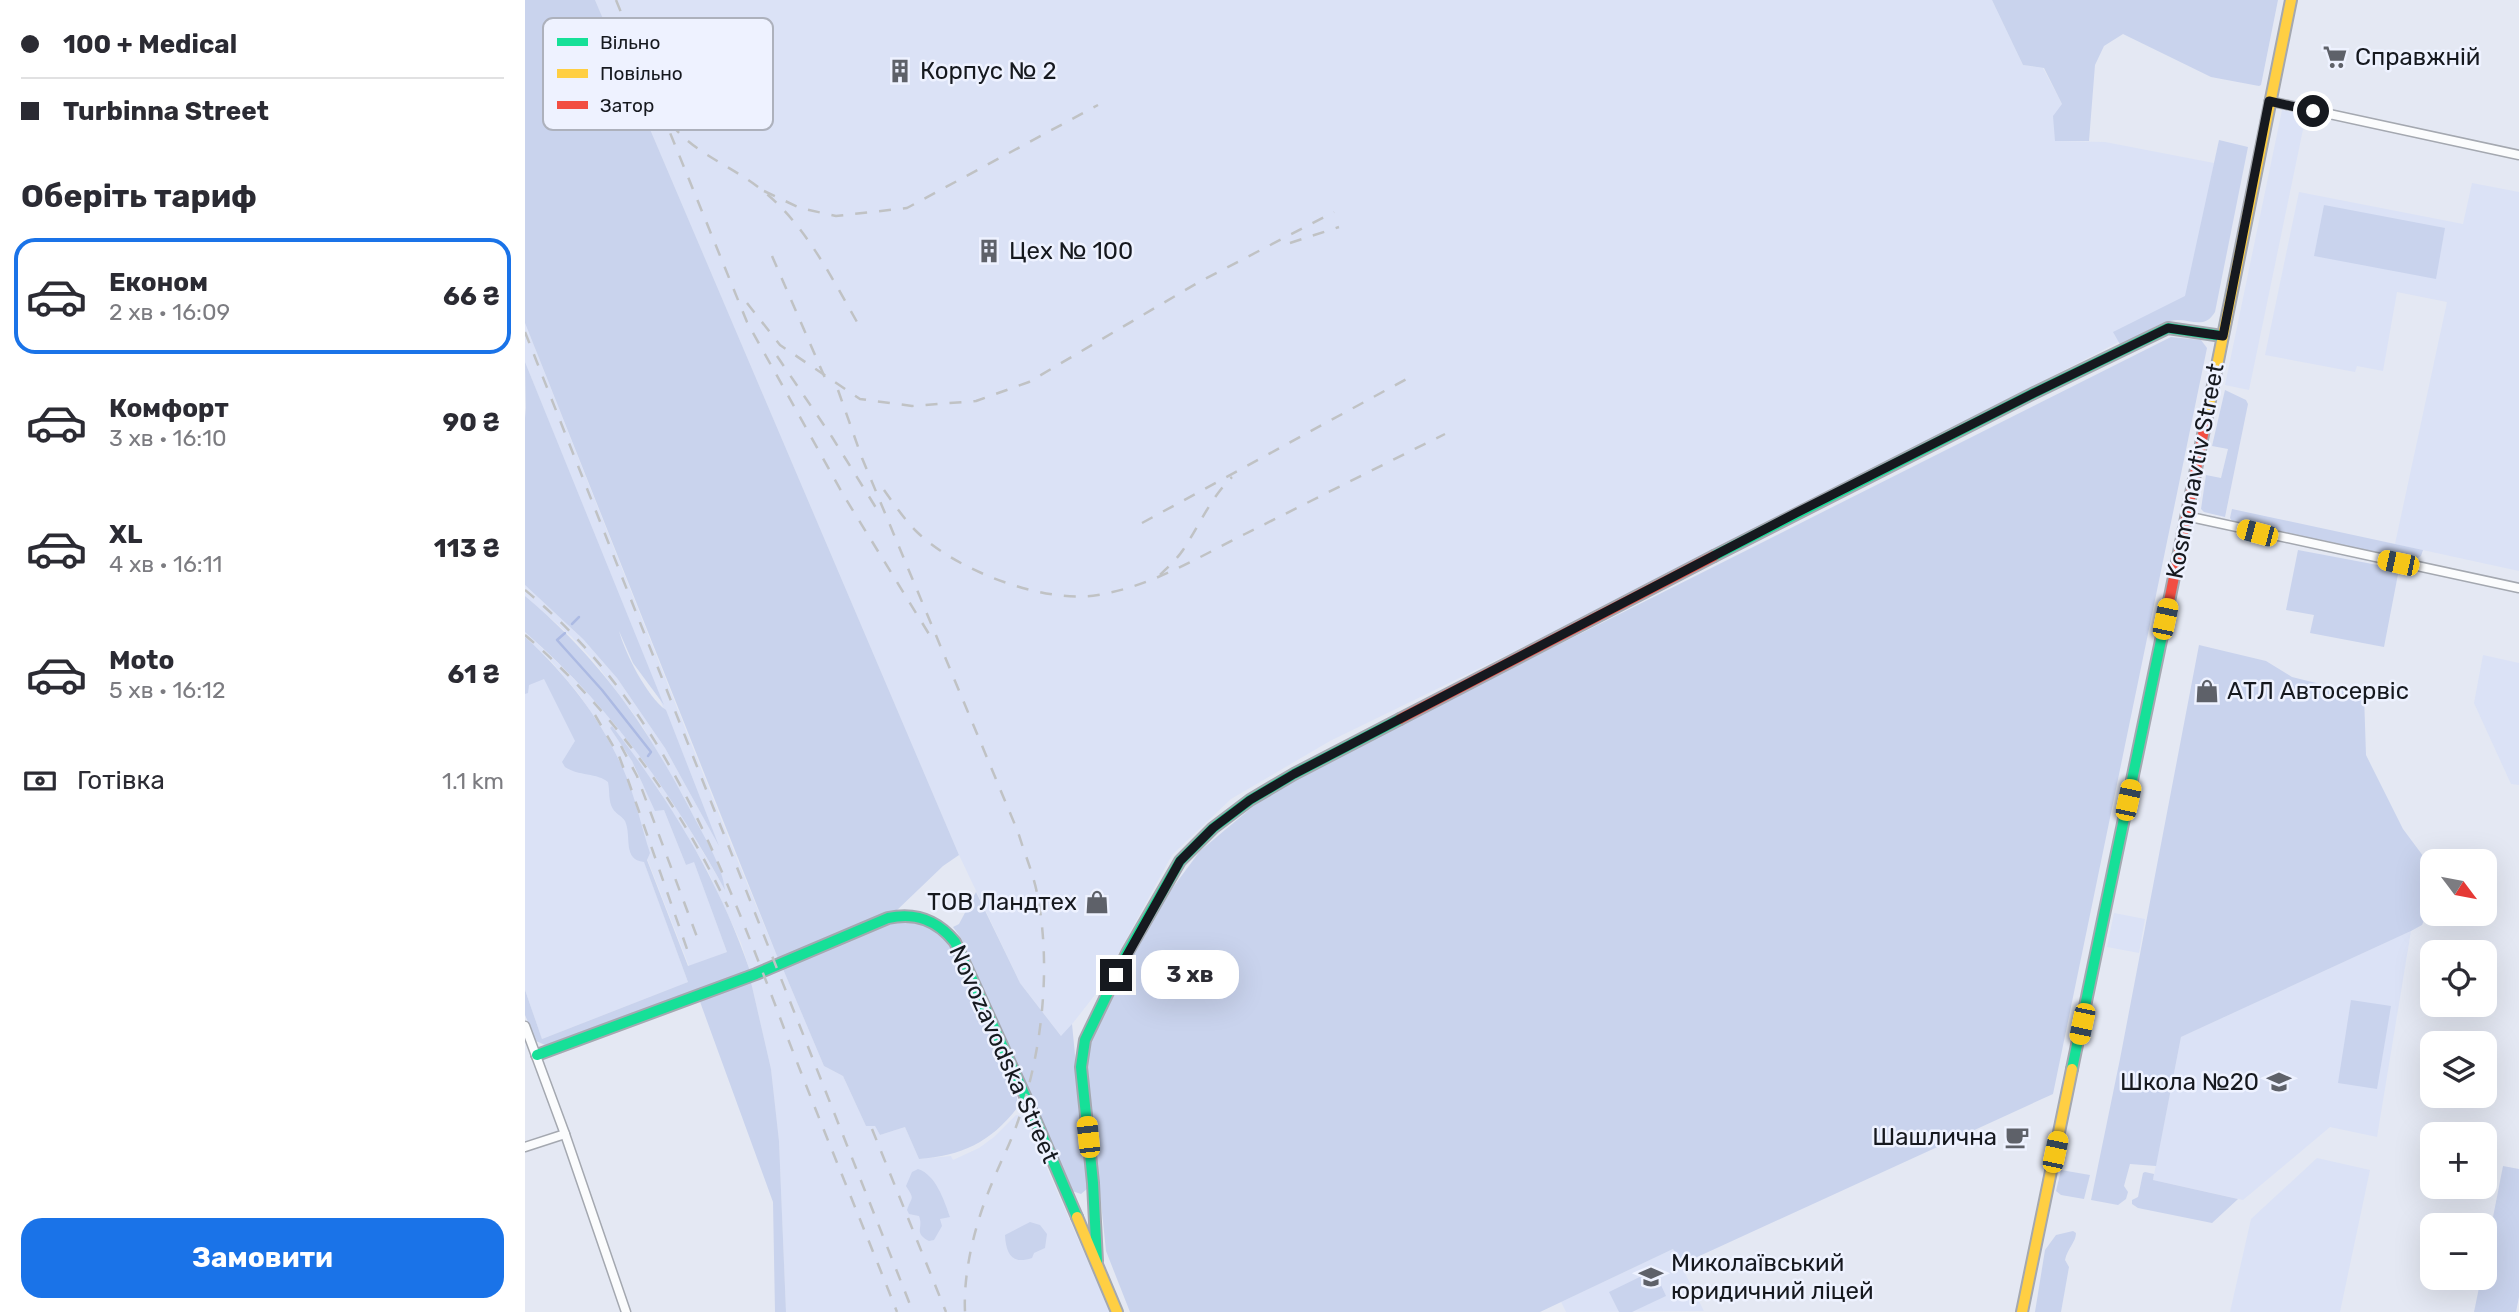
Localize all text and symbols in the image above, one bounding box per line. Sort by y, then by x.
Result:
legend [543,18,773,130]
text: 100 + Medical [63,29,237,60]
text: Вільно [600,31,660,54]
supermarket icon: Справжній [2321,43,2349,71]
place label: Справжній [2355,43,2480,71]
building icon: Корпус № 2 [886,57,914,85]
place label: Корпус № 2 [920,57,1057,85]
text: Повільно [600,62,683,85]
text: Затор [600,94,654,117]
route start [2297,95,2329,127]
text: Turbinna Street [63,96,269,127]
text: Оберіть тариф [21,177,257,215]
building icon: Цех № 100 [975,237,1003,265]
place label: Цех № 100 [1009,237,1133,265]
icon: car [25,265,88,328]
text: Економ [109,267,208,298]
text: 66 ₴ [443,281,500,312]
text: 2 хв · 16:09 [109,298,230,326]
street label: Kosmonavtiv Street [2160,361,2230,581]
icon: car [25,391,88,454]
text: Комфорт [109,393,229,424]
text: 90 ₴ [442,407,500,438]
text: 3 хв · 16:10 [109,424,227,452]
icon: car [25,517,88,580]
car [2234,517,2281,549]
text: XL [109,519,142,550]
text: 113 ₴ [434,533,500,564]
car [2376,548,2421,578]
text: 4 хв · 16:11 [109,550,222,578]
car [2151,596,2180,642]
icon: car [25,643,88,706]
text: Moto [109,645,174,676]
text: 61 ₴ [448,659,500,690]
text: 5 хв · 16:12 [109,676,225,704]
shop icon: АТЛ Автосервіс [2193,677,2221,705]
place label: АТЛ Автосервіс [2227,677,2409,705]
icon: cash [21,762,59,800]
text: Готівка [77,765,165,796]
text: 1.1 km [442,767,504,795]
car [2114,777,2143,823]
north arrow [2420,849,2497,926]
map controls [2420,849,2497,1290]
place label: ТОВ Ландтех [927,888,1077,916]
shop icon: ТОВ Ландтех [1083,888,1111,916]
button: locate [2420,940,2497,1017]
street label: Novozavodska Street [943,941,1065,1167]
callout: 3 хв [1141,950,1239,1000]
route end [1100,959,1132,991]
text: 3 хв [1166,960,1214,988]
car [2068,1001,2097,1047]
button: layers [2420,1031,2497,1108]
place label: Школа №20 [2120,1068,2259,1096]
school or university icon: Школа №20 [2265,1068,2293,1096]
car [1076,1115,1101,1159]
button: + [2420,1122,2497,1199]
place label: Шашлична [1872,1123,1997,1151]
cafe icon: Шашлична [2003,1123,2031,1151]
car [2041,1129,2070,1175]
button: − [2420,1213,2497,1290]
button: Замовити [21,1218,504,1298]
place label: Миколаївський юридичний ліцей [1671,1249,1874,1305]
school or university icon: Миколаївський юридичний ліцей [1637,1263,1665,1291]

